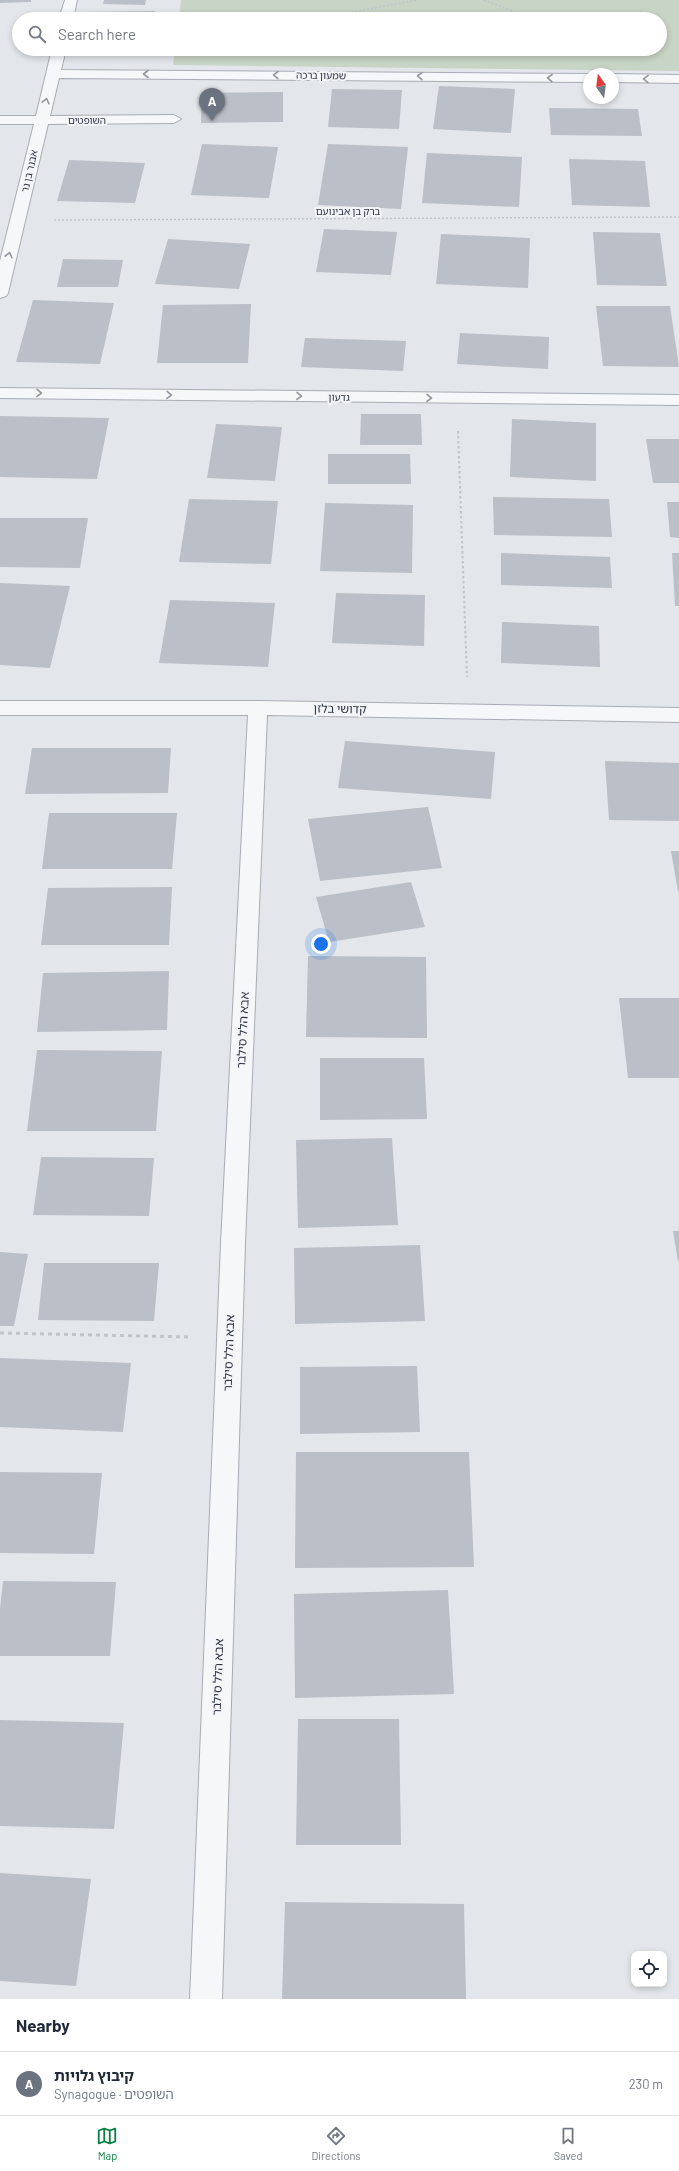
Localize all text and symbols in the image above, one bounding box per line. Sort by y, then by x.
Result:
search box [12,12,667,56]
icon: search [26,23,48,45]
text: Search here [58,25,136,43]
north arrow [583,68,619,104]
street label: שמעון ברכה [296,69,346,81]
one-way arrow [143,70,149,78]
one-way arrow [273,71,279,79]
one-way arrow [417,72,423,80]
one-way arrow [547,74,553,82]
one-way arrow [643,75,649,83]
pin: A [199,88,225,121]
one-way arrow [41,98,50,105]
street label: השופטים [68,114,106,126]
street label: אבנר בן נר [18,149,40,193]
street label: ברק בן אבינועם [316,205,381,217]
one-way arrow [5,251,13,258]
one-way arrow [36,389,42,397]
one-way arrow [166,391,172,399]
street label: גדעון [328,391,350,403]
one-way arrow [296,392,302,400]
one-way arrow [426,394,432,402]
street label: קדושי בלזן [313,701,367,715]
your location [311,934,331,954]
street label: אבא הלל סילבר [233,991,251,1069]
street label: אבא הלל סילבר [220,1314,236,1392]
street label: אבא הלל סילבר [209,1638,225,1716]
map controls [631,1951,667,1987]
button: locate [631,1951,667,1987]
text: Nearby [16,2015,70,2035]
text: קיבוץ גלויות [54,2066,134,2084]
text: A [25,2076,33,2092]
text: 230 m [629,2076,663,2092]
text: Synagogue · השופטים [54,2086,174,2102]
tab: Map [96,2125,118,2162]
tab: Directions [311,2125,361,2162]
tab: Saved [554,2125,583,2162]

